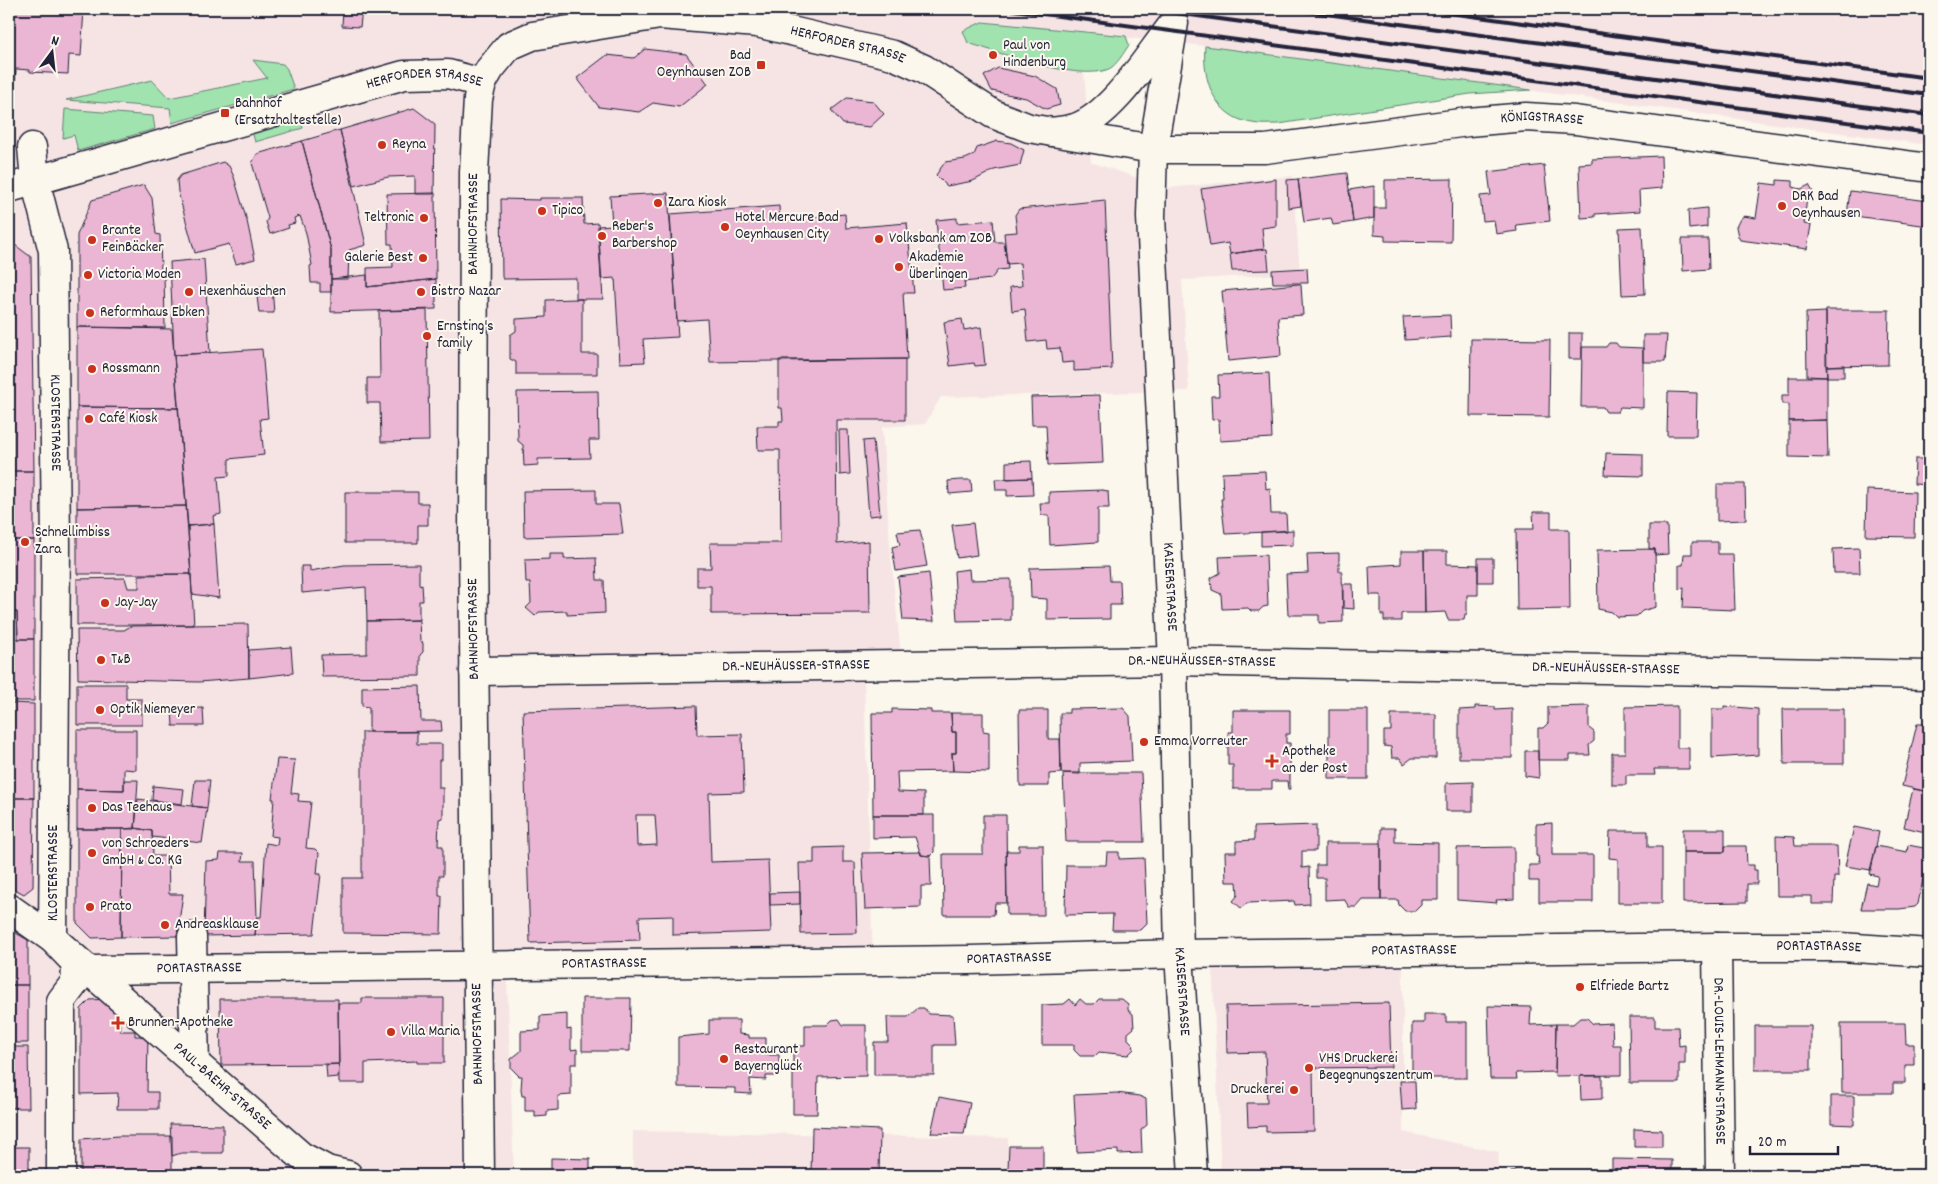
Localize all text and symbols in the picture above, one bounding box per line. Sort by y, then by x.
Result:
street label: HERFORDER STRASSE [788,20,909,70]
north arrow [28,28,78,78]
text: N [49,31,61,52]
place label: Paul von Hindenburg [1003,35,1066,74]
place label: Bad Oeynhausen ZOB [657,45,751,84]
marker: Paul von Hindenburg [987,49,999,61]
marker: Bad Oeynhausen ZOB [755,59,767,71]
street label: HERFORDER STRASSE [364,63,485,96]
place label: Bahnhof (Ersatzhaltestelle) [235,93,341,132]
street label: KÖNIGSTRASSE [1499,106,1585,132]
marker: Bahnhof (Ersatzhaltestelle) [219,107,231,119]
place label: Reyna [392,134,427,156]
marker: Reyna [376,139,388,151]
street label: BAHNHOFSTRASSE [463,173,485,275]
place label: DRK Bad Oeynhausen [1792,186,1861,225]
place label: Zara Kiosk [668,192,727,214]
marker: Zara Kiosk [652,197,664,209]
place label: Tipico [552,200,583,222]
marker: DRK Bad Oeynhausen [1776,200,1788,212]
marker: Tipico [536,205,548,217]
place label: Teltronic [364,207,414,229]
place label: Hotel Mercure Bad Oeynhausen City [735,207,839,246]
marker: Teltronic [418,212,430,224]
place label: Reber's Barbershop [612,216,677,255]
place label: Brante FeinBäcker [102,220,164,259]
marker: Hotel Mercure Bad Oeynhausen City [719,221,731,233]
place label: Volksbank am ZOB [889,228,992,250]
marker: Reber's Barbershop [596,230,608,242]
marker: Volksbank am ZOB [873,233,885,245]
marker: Brante FeinBäcker [86,234,98,246]
place label: Galerie Best [344,247,413,269]
place label: Akademie Überlingen [909,247,968,286]
marker: Galerie Best [417,252,429,264]
marker: Akademie Überlingen [893,261,905,273]
place label: Victoria Moden [98,264,181,286]
marker: Victoria Moden [82,269,94,281]
place label: Hexenhäuschen [199,281,286,303]
place label: Bistro Nazar [431,281,502,303]
marker: Hexenhäuschen [183,286,195,298]
marker: Bistro Nazar [415,286,427,298]
place label: Reformhaus Ebken [100,302,205,324]
marker: Reformhaus Ebken [84,307,96,319]
place label: Ernsting's family [437,316,494,355]
marker: Ernsting's family [421,330,433,342]
place label: Rossmann [102,358,160,380]
marker: Rossmann [86,363,98,375]
street label: KLOSTERSTRASSE [43,374,66,471]
place label: Café Kiosk [99,408,157,430]
marker: Café Kiosk [83,413,95,425]
place label: Schnellimbiss Zara [35,522,110,561]
marker: Schnellimbiss Zara [19,536,31,548]
street label: KAISERSTRASSE [1156,542,1183,632]
street label: BAHNHOFSTRASSE [462,578,486,680]
place label: Jay-Jay [115,592,158,614]
marker: Jay-Jay [99,597,111,609]
place label: T&B [111,649,131,671]
street label: DR.-NEUHÄUSSER-STRASSE [1128,650,1276,674]
marker: T&B [95,654,107,666]
street label: DR.-NEUHÄUSSER-STRASSE [722,654,870,678]
street label: DR.-NEUHÄUSSER-STRASSE [1532,657,1680,681]
place label: Optik Niemeyer [110,699,196,721]
marker: Optik Niemeyer [94,704,106,716]
place label: Emma Vorreuter [1154,731,1248,753]
marker: Emma Vorreuter [1138,736,1150,748]
place label: Apotheke an der Post [1282,741,1348,780]
marker: Apotheke an der Post [1266,755,1278,767]
place label: Das Teehaus [102,797,172,819]
marker: Das Teehaus [86,802,98,814]
street label: KLOSTERSTRASSE [43,825,65,921]
place label: von Schroeders GmbH & Co. KG [102,833,189,872]
marker: von Schroeders GmbH & Co. KG [86,847,98,859]
place label: Prato [100,896,132,918]
marker: Prato [84,901,96,913]
place label: Andreasklause [175,914,259,936]
marker: Andreasklause [159,919,171,931]
street label: PORTASTRASSE [1776,936,1862,959]
street label: PORTASTRASSE [1371,939,1457,962]
street label: PORTASTRASSE [966,947,1052,971]
street label: KAISERSTRASSE [1168,947,1195,1037]
street label: PORTASTRASSE [561,953,647,976]
street label: PORTASTRASSE [156,957,242,980]
place label: Elfriede Bartz [1590,976,1669,998]
street label: DR.-LOUIS-LEHMANN-STRASSE [1706,977,1731,1145]
marker: Elfriede Bartz [1574,981,1586,993]
street label: BAHNHOFSTRASSE [466,983,490,1085]
place label: Brunnen-Apotheke [128,1012,234,1034]
marker: Brunnen-Apotheke [112,1017,124,1029]
place label: Villa Maria [401,1021,461,1043]
marker: Villa Maria [385,1026,397,1038]
street label: PAUL-BAEHR-STRASSE [168,1038,276,1136]
place label: Restaurant Bayernglück [734,1039,802,1078]
place label: VHS Druckerei Begegnungszentrum [1319,1048,1433,1087]
marker: Restaurant Bayernglück [718,1053,730,1065]
marker: VHS Druckerei Begegnungszentrum [1303,1062,1315,1074]
place label: Druckerei [1231,1079,1284,1101]
marker: Druckerei [1288,1084,1300,1096]
scale bar [1750,1124,1838,1156]
text: 20 m [1758,1132,1786,1154]

